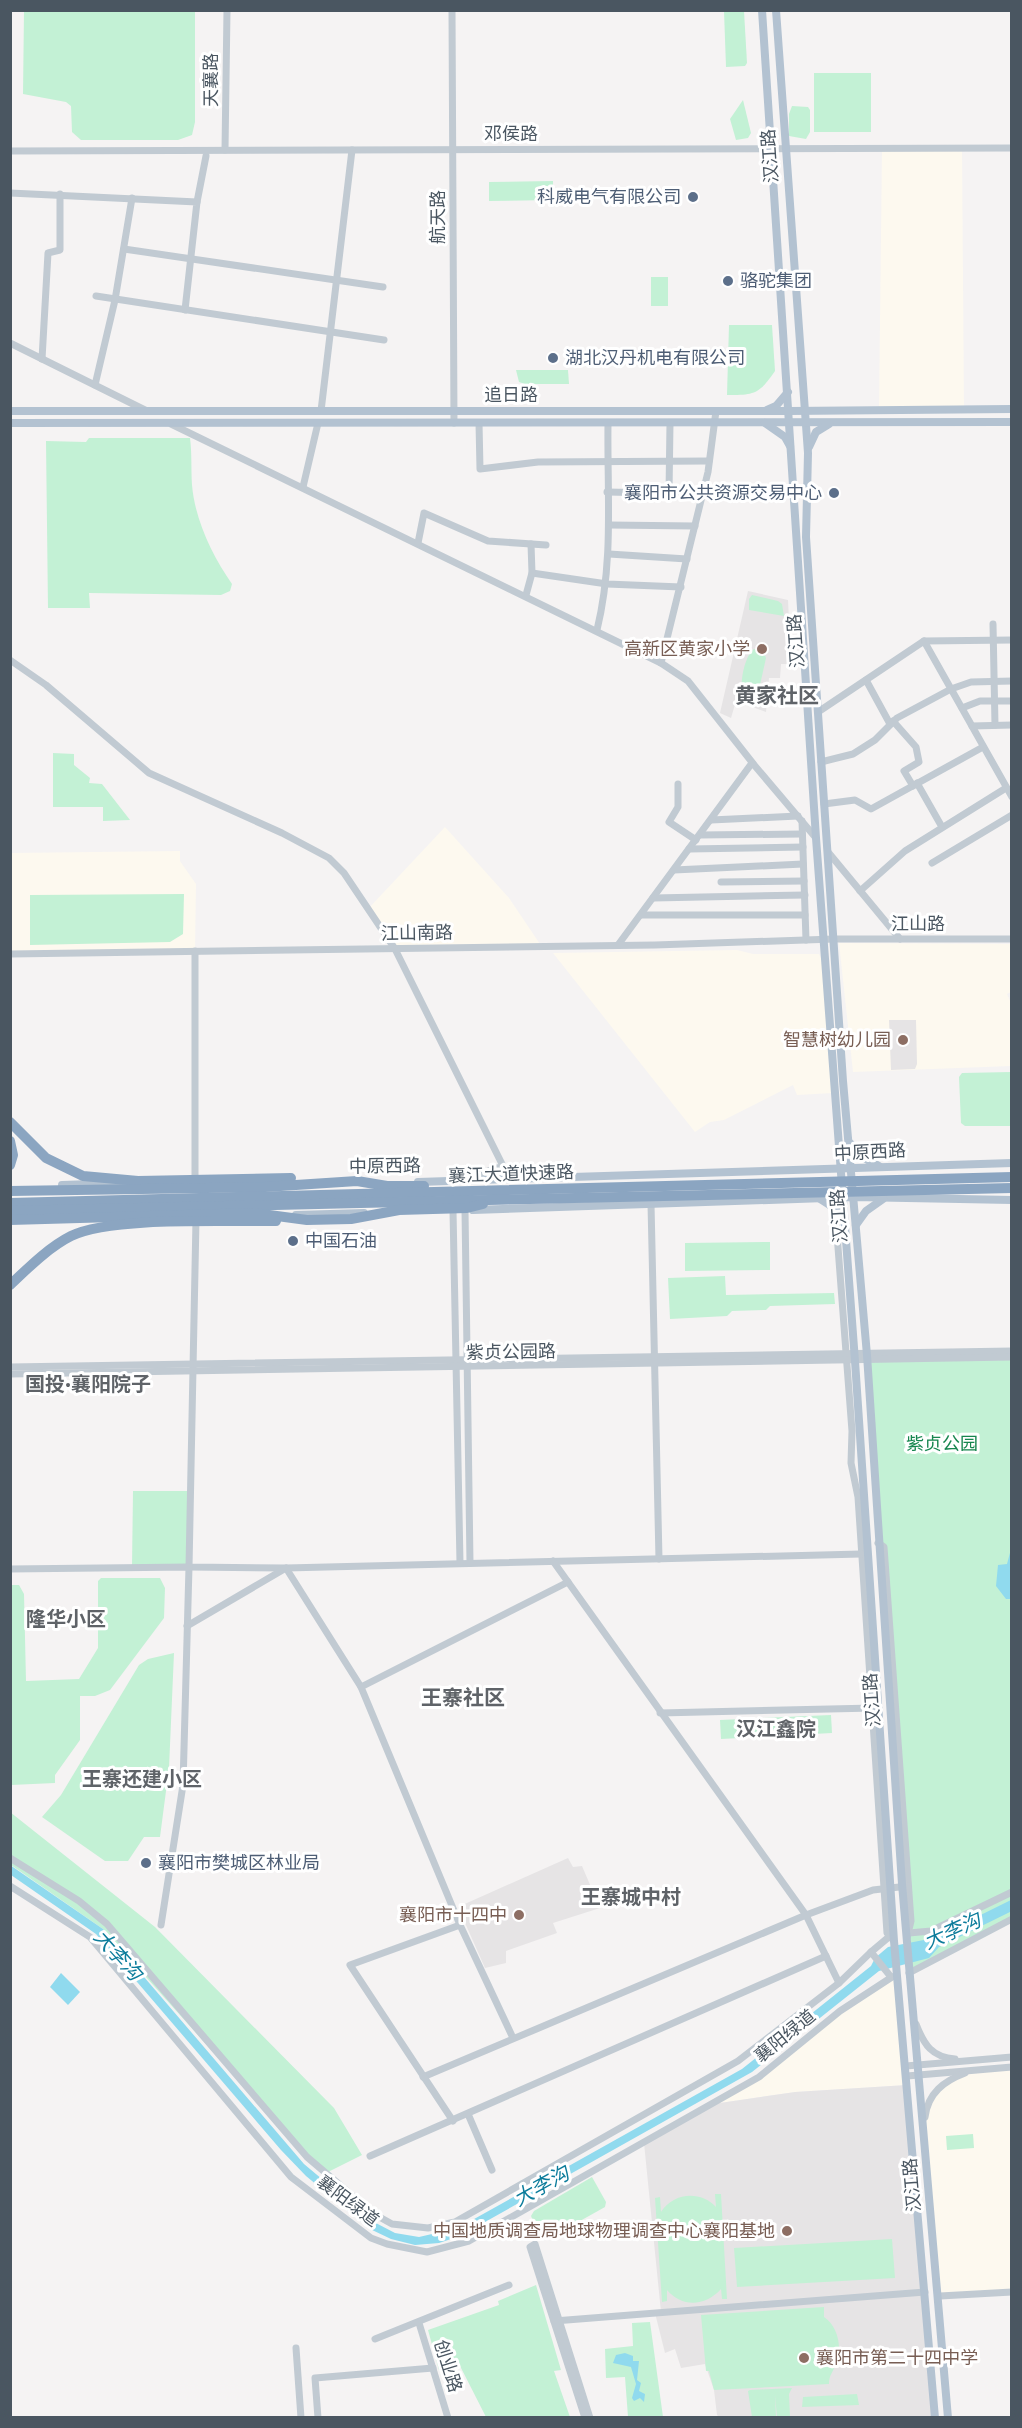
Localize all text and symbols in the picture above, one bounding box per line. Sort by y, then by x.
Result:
street label: 天襄路 [200,53,222,107]
street label: 邓侯路 [484,123,538,145]
street label: 汉江路 [757,128,783,184]
place label: 科威电气有限公司 [537,186,681,208]
street label: 航天路 [427,190,449,244]
marker: 科威电气有限公司 [686,190,700,204]
place label: 骆驼集团 [740,270,812,292]
marker: 骆驼集团 [721,274,735,288]
place label: 湖北汉丹机电有限公司 [565,347,745,369]
marker: 湖北汉丹机电有限公司 [546,351,560,365]
street label: 追日路 [484,384,538,406]
place label: 襄阳市公共资源交易中心 [624,482,822,504]
marker: 襄阳市公共资源交易中心 [827,486,841,500]
street label: 汉江路 [783,613,809,669]
place label: 高新区黄家小学 [624,638,750,660]
marker: 高新区黄家小学 [755,642,769,656]
district label: 黄家社区 [735,683,819,708]
street label: 江山路 [891,913,945,935]
street label: 江山南路 [381,921,453,945]
place label: 智慧树幼儿园 [783,1029,891,1051]
marker: 智慧树幼儿园 [896,1033,910,1047]
street label: 中原西路 [833,1139,907,1165]
street label: 中原西路 [349,1154,421,1178]
street label: 襄江大道快速路 [448,1161,574,1187]
street label: 汉江路 [826,1188,852,1244]
place label: 中国石油 [305,1230,377,1252]
marker: 中国石油 [286,1234,300,1248]
street label: 紫贞公园路 [466,1340,556,1364]
district label: 国投·襄阳院子 [25,1372,151,1396]
park label: 紫贞公园 [906,1433,978,1455]
district label: 隆华小区 [26,1607,106,1631]
street label: 汉江路 [859,1672,885,1728]
district label: 王寨社区 [421,1685,505,1710]
district label: 汉江鑫院 [736,1717,816,1741]
district label: 王寨还建小区 [82,1767,202,1791]
place label: 襄阳市樊城区林业局 [158,1852,320,1874]
marker: 襄阳市樊城区林业局 [139,1856,153,1870]
district label: 王寨城中村 [581,1885,681,1909]
place label: 襄阳市十四中 [399,1904,507,1926]
water label: 大李沟 [920,1907,986,1954]
marker: 襄阳市十四中 [512,1908,526,1922]
water label: 大李沟 [89,1925,148,1987]
street label: 襄阳绿道 [750,2005,820,2067]
street label: 汉江路 [899,2157,925,2213]
water label: 大李沟 [509,2160,575,2211]
street label: 襄阳绿道 [313,2171,383,2231]
place label: 中国地质调查局地球物理调查中心襄阳基地 [433,2220,775,2242]
marker: 中国地质调查局地球物理调查中心襄阳基地 [780,2224,794,2238]
street label: 创业路 [430,2337,466,2395]
place label: 襄阳市第二十四中学 [816,2347,978,2369]
marker: 襄阳市第二十四中学 [797,2351,811,2365]

